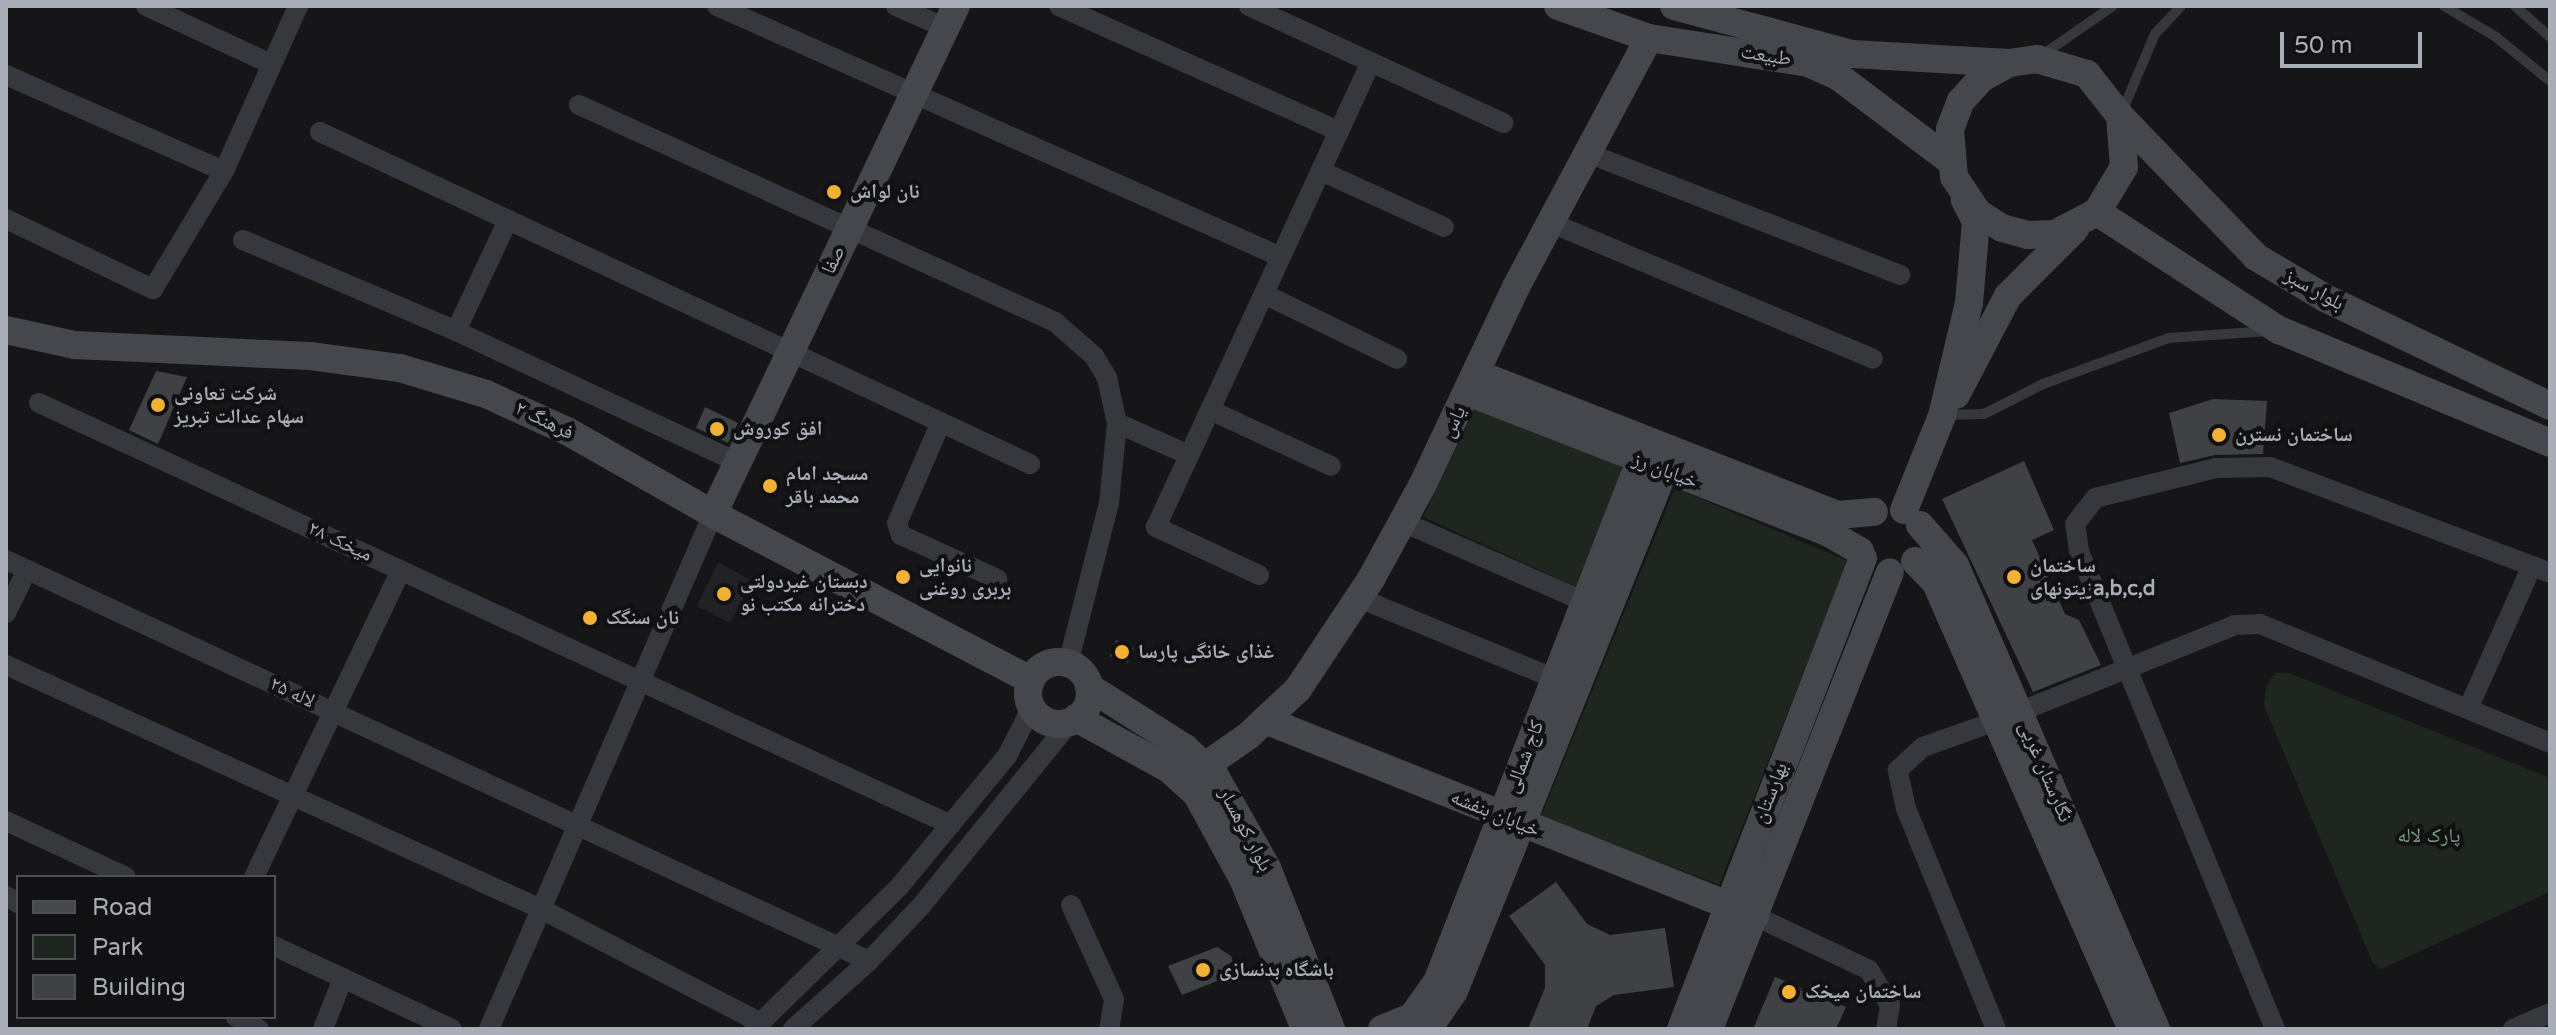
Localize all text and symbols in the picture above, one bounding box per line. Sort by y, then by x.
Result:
scale bar [2284,16,2426,66]
text: 50 m [2294,31,2352,60]
street label: طبیعت [1739,40,1793,72]
place label: نان لواش [850,180,920,204]
marker: نان لواش [825,183,843,201]
street label: صفا [817,242,851,278]
street label: بلوار سبز [2280,264,2348,316]
place label: شرکت تعاونی سهام عدالت تبریز [174,382,304,429]
marker: شرکت تعاونی سهام عدالت تبریز [149,396,167,414]
street label: فرهنگ ۲ [511,397,577,445]
street label: یاس [1436,402,1472,442]
place label: افق کوروش [733,417,822,441]
marker: افق کوروش [708,420,726,438]
place label: ساختمان نسترن [2235,423,2353,447]
marker: ساختمان نسترن [2210,426,2228,444]
street label: خیابان رز [1629,448,1701,494]
place label: مسجد امام محمد باقر [786,462,868,509]
marker: مسجد امام محمد باقر [761,477,779,495]
street label: میخک ۲۸ [304,517,376,567]
place label: نانوایی بربری روغنی [919,554,1011,601]
place label: ساختمان زیتونهایa,b,c,d [2030,554,2155,601]
marker: نانوایی بربری روغنی [894,568,912,586]
marker: ساختمان زیتونهایa,b,c,d [2005,568,2023,586]
place label: دبستان غیردولتی دخترانه مکتب نو [740,570,868,617]
marker: دبستان غیردولتی دخترانه مکتب نو [715,585,733,603]
place label: نان سنگک [606,606,679,630]
marker: نان سنگک [581,609,599,627]
place label: غذای خانگی پارسا [1138,640,1274,664]
marker: غذای خانگی پارسا [1113,643,1131,661]
street label: لاله ۲۵ [266,672,318,714]
street label: کاج شمالی [1500,717,1550,797]
street label: نگارستان غربی [2013,718,2077,826]
street label: بهارستان [1749,759,1793,827]
street label: بلوار کوهسار [1213,784,1277,876]
street label: خیابان بنفشه [1447,785,1543,843]
park label: پارک لاله [2398,824,2460,848]
legend [16,875,276,1019]
text: Road [92,893,152,922]
text: Park [92,933,143,962]
place label: باشگاه بدنسازی [1219,958,1334,982]
marker: باشگاه بدنسازی [1194,961,1212,979]
text: Building [92,973,186,1002]
place label: ساختمان میخک [1805,980,1921,1004]
marker: ساختمان میخک [1780,983,1798,1001]

